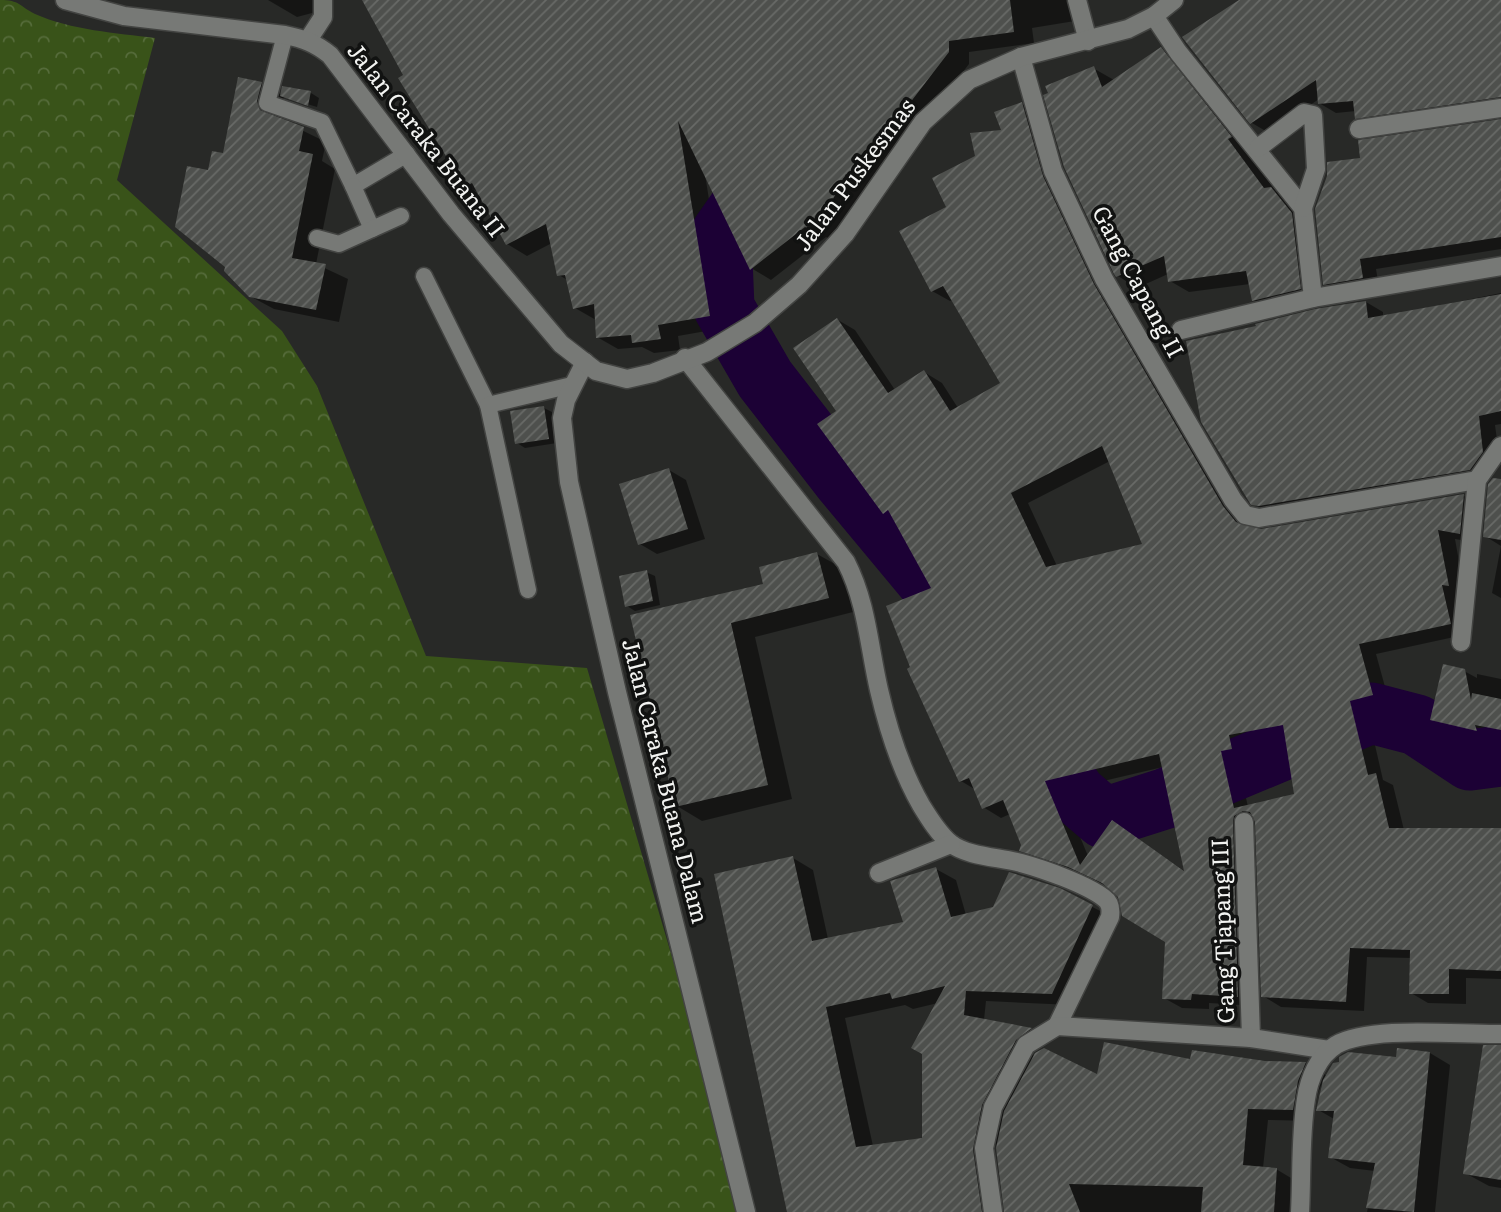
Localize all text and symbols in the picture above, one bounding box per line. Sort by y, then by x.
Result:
street label: Jalan Caraka Buana II [341,34,515,244]
street label: Jalan Puskesmas [785,90,922,257]
street label: Gang Capang II [1085,199,1194,363]
street label: Jalan Caraka Buana Dalam [615,634,719,927]
street label: Gang Tjapang III [1201,838,1241,1024]

